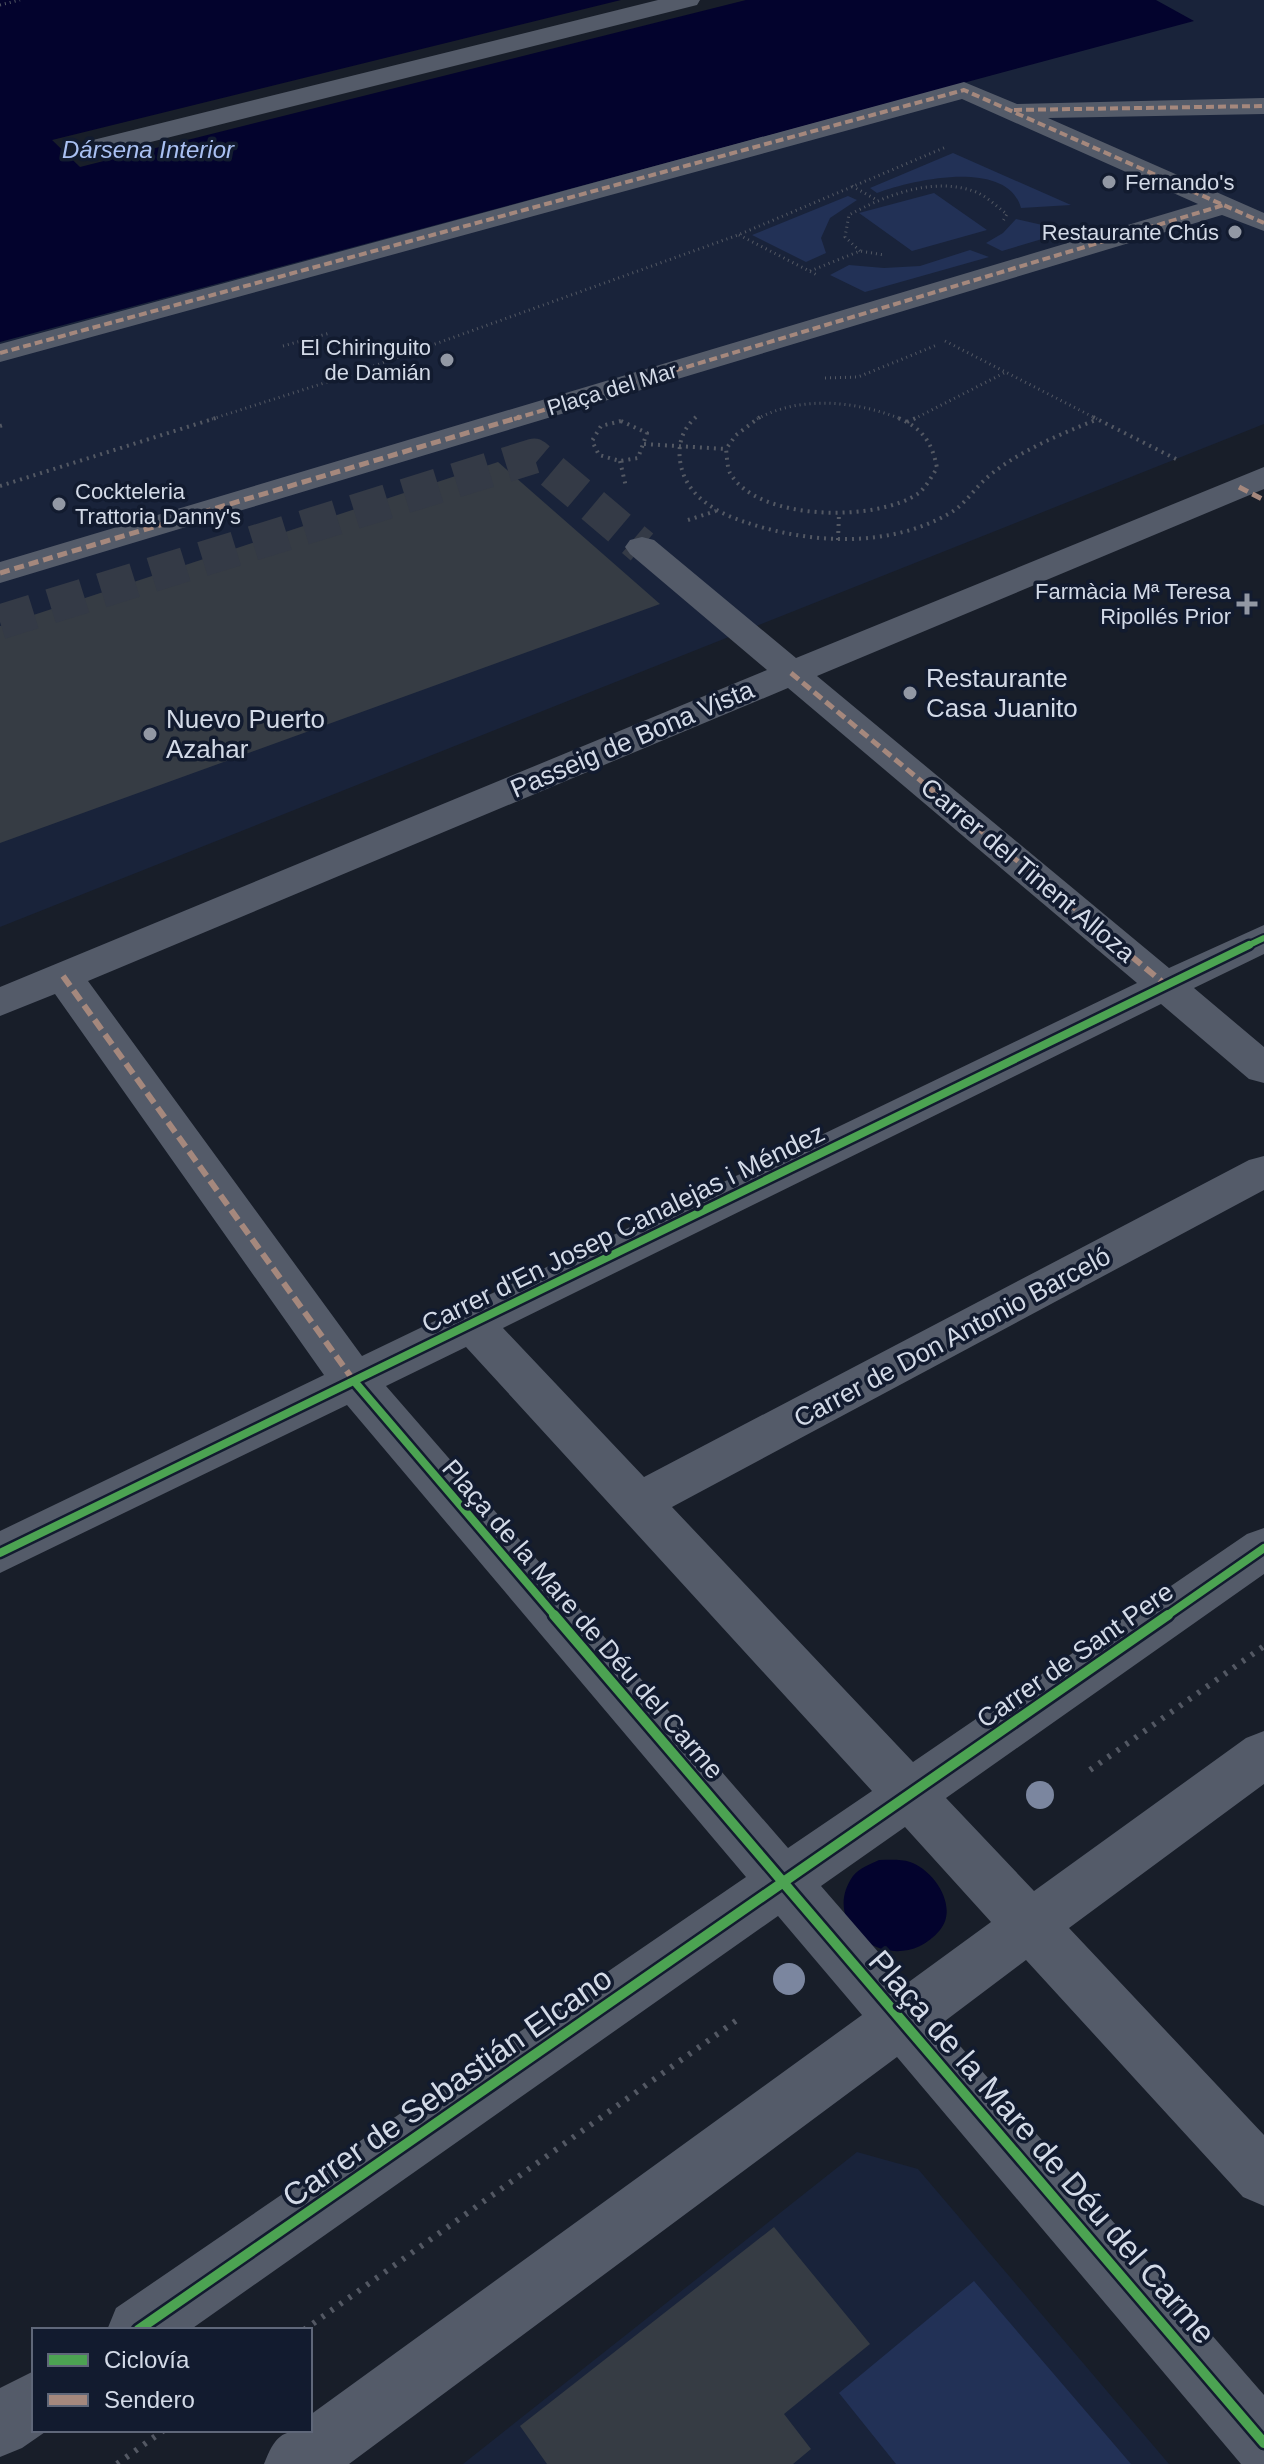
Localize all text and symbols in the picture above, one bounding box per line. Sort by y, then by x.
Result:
water label: Dársena Interior [62,136,235,163]
place label: Fernando's [1125,170,1234,195]
marker: Fernando's [1100,173,1118,191]
place label: Restaurante Chús [1042,220,1219,245]
marker: Restaurante Chús [1226,223,1244,241]
place label: El Chiringuito de Damián [300,335,431,385]
marker: El Chiringuito de Damián [438,351,456,369]
street label: Plaça del Mar [544,357,680,421]
place label: Cockteleria Trattoria Danny's [75,479,241,529]
marker: Cockteleria Trattoria Danny's [50,495,68,513]
place label: Farmàcia Mª Teresa Ripollés Prior [1035,579,1232,629]
marker: Farmàcia Mª Teresa Ripollés Prior [1238,595,1256,613]
place label: Restaurante Casa Juanito [926,663,1078,723]
street label: Passeig de Bona Vista [506,674,759,804]
marker: Restaurante Casa Juanito [901,684,919,702]
place label: Nuevo Puerto Azahar [166,704,325,764]
marker: Nuevo Puerto Azahar [141,725,159,743]
street label: Carrer del Tinent Alloza [915,772,1142,969]
street label: Carrer d'En Josep Canalejas i Méndez [417,1117,829,1339]
street label: Carrer de Don Antonio Barceló [789,1241,1115,1433]
street label: Plaça de la Mare de Déu del Carme [436,1453,730,1785]
street label: Carrer de Sant Pere [971,1576,1179,1734]
street label: Plaça de la Mare de Déu del Carme [862,1943,1222,2351]
street label: Carrer de Sebastián Elcano [276,1960,618,2214]
legend [32,2328,312,2432]
text: Ciclovía [104,2346,190,2373]
text: Sendero [104,2386,195,2413]

